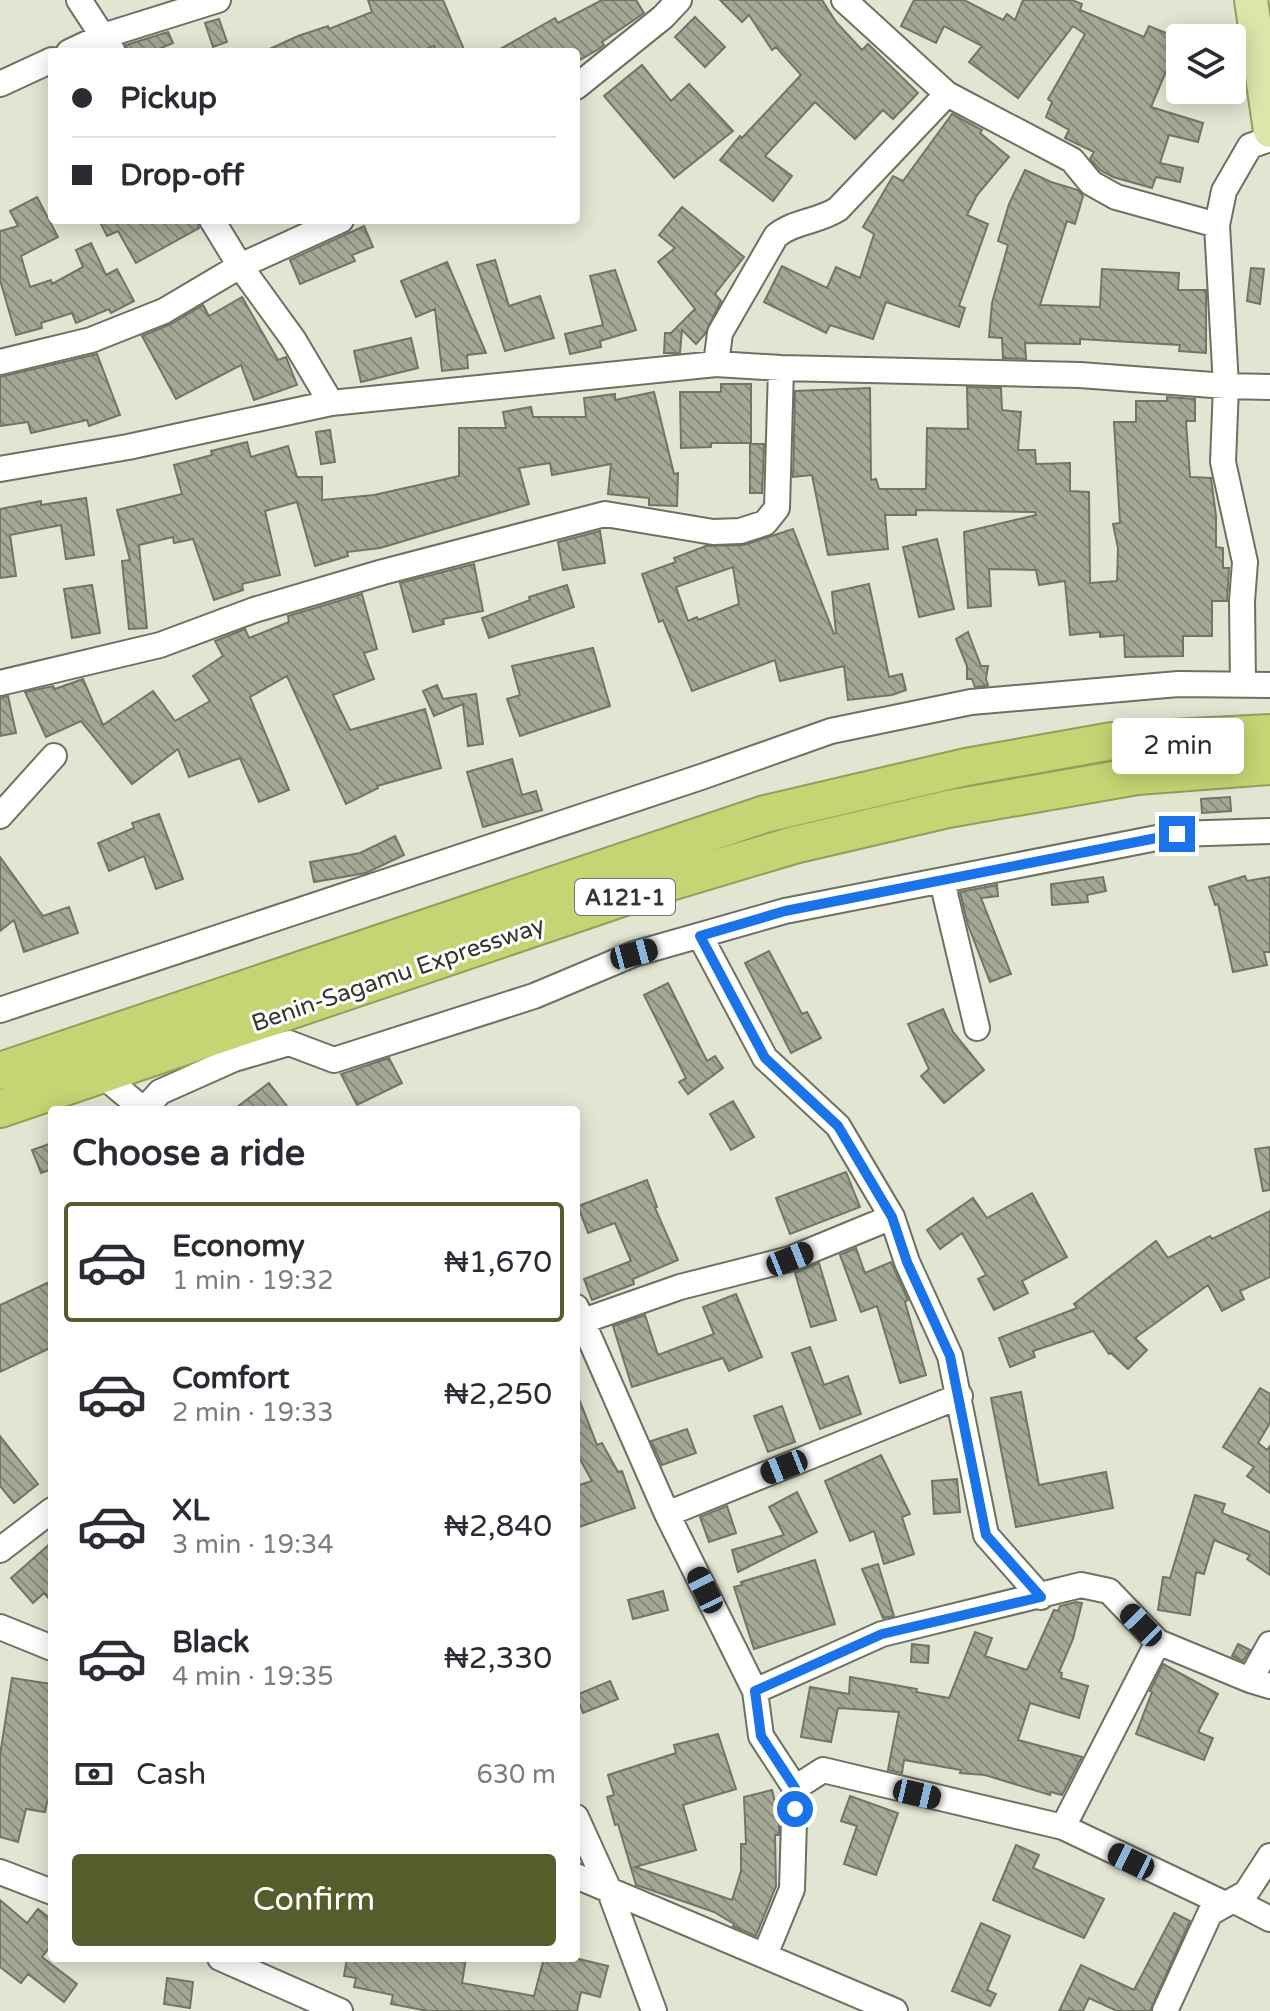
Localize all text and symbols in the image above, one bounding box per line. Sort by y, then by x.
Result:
map controls [1166,24,1246,104]
button: layers [1166,24,1246,104]
text: Pickup [120,80,217,117]
text: Drop-off [120,157,244,194]
callout: 2 min [1111,718,1243,774]
text: 2 min [1143,730,1213,761]
route end [1159,816,1195,852]
road number: A121-1 [575,879,675,915]
street label: Benin-Sagamu Expressway [248,911,549,1038]
car [608,936,660,972]
text: Choose a ride [72,1132,305,1175]
icon: car [76,1226,148,1298]
text: Economy [172,1228,305,1265]
car [763,1239,817,1279]
text: ₦1,670 [444,1244,552,1281]
text: 1 min · 19:32 [172,1265,334,1296]
icon: car [76,1358,148,1430]
text: Comfort [172,1360,290,1397]
text: ₦2,250 [444,1376,552,1413]
text: 2 min · 19:33 [172,1397,334,1428]
car [757,1447,811,1487]
icon: car [76,1490,148,1562]
text: XL [172,1492,209,1529]
text: ₦2,840 [444,1508,552,1545]
text: 3 min · 19:34 [172,1529,334,1560]
car [684,1563,726,1617]
car [1116,1599,1166,1651]
icon: car [76,1622,148,1694]
text: Black [172,1624,249,1661]
text: ₦2,330 [444,1640,552,1677]
text: 4 min · 19:35 [172,1661,334,1692]
icon: cash [72,1752,116,1796]
text: Cash [136,1756,206,1793]
text: 630 m [476,1759,556,1790]
car [891,1777,943,1811]
route start [777,1791,813,1827]
car [1104,1840,1158,1882]
button: Confirm [72,1854,556,1946]

